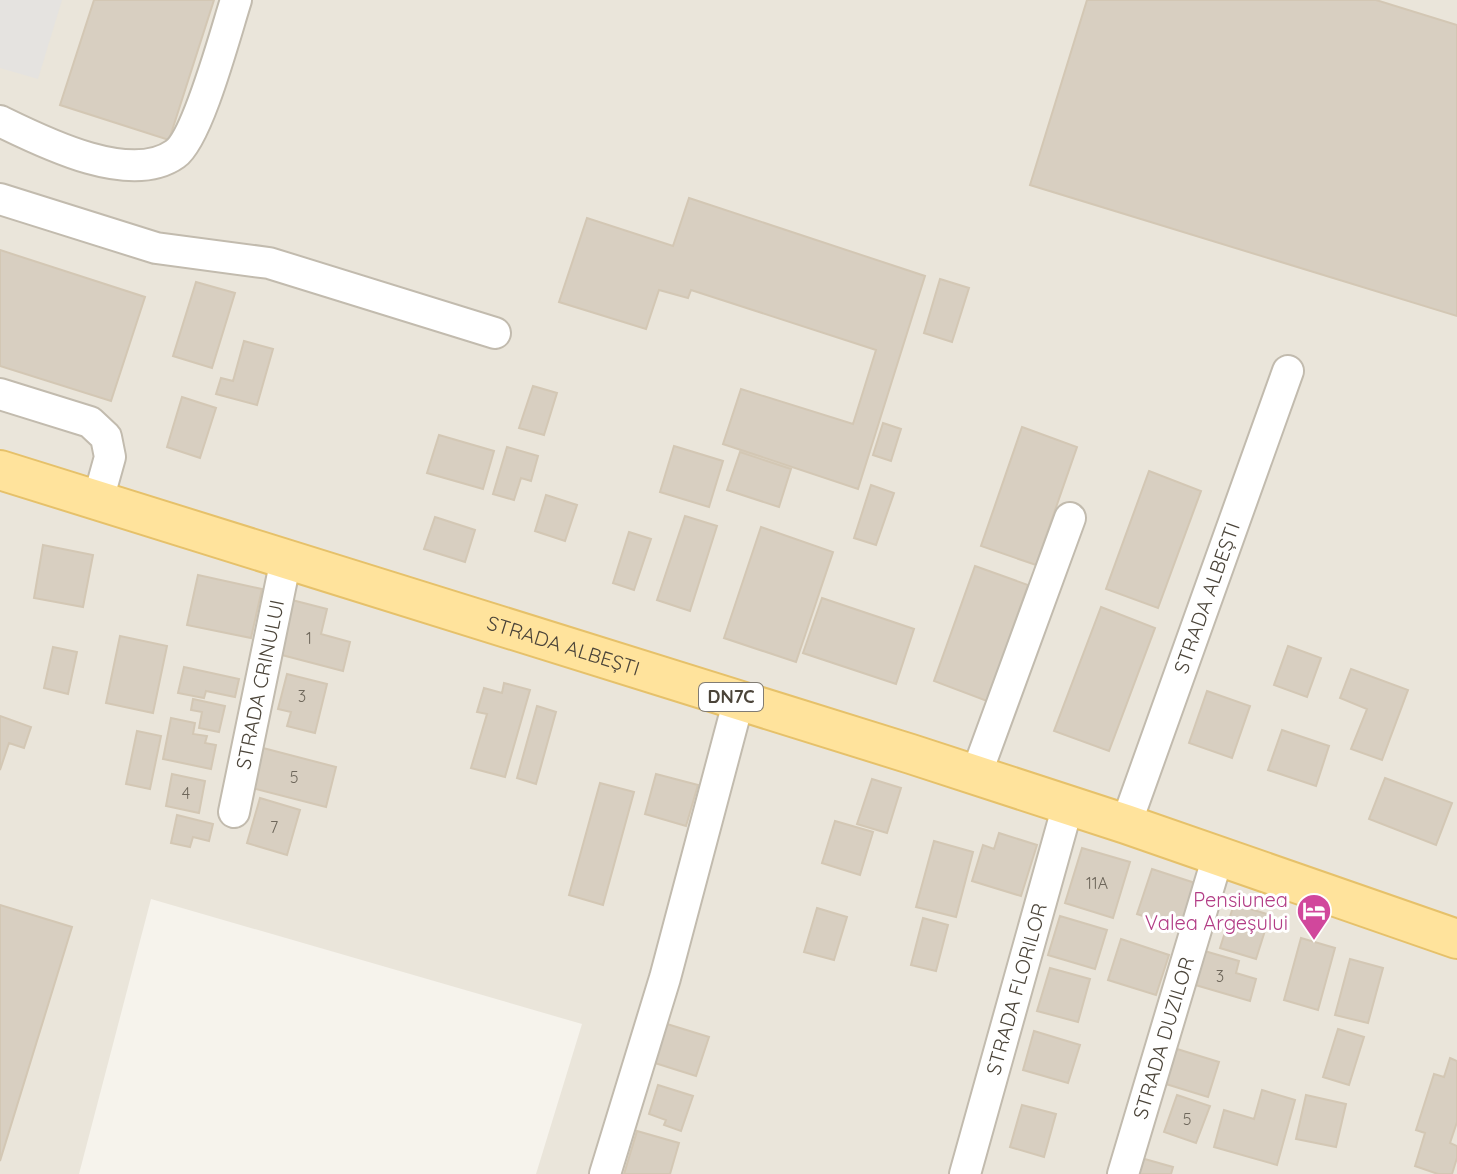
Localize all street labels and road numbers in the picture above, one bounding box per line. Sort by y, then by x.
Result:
street label: STRADA ALBEȘTI [1168,519,1245,677]
street label: STRADA CRINULUI [230,598,289,771]
street label: STRADA ALBEȘTI [484,610,643,681]
road number: DN7C [699,683,763,711]
street label: STRADA FLORILOR [980,900,1052,1078]
street label: STRADA DUZILOR [1127,954,1199,1122]

